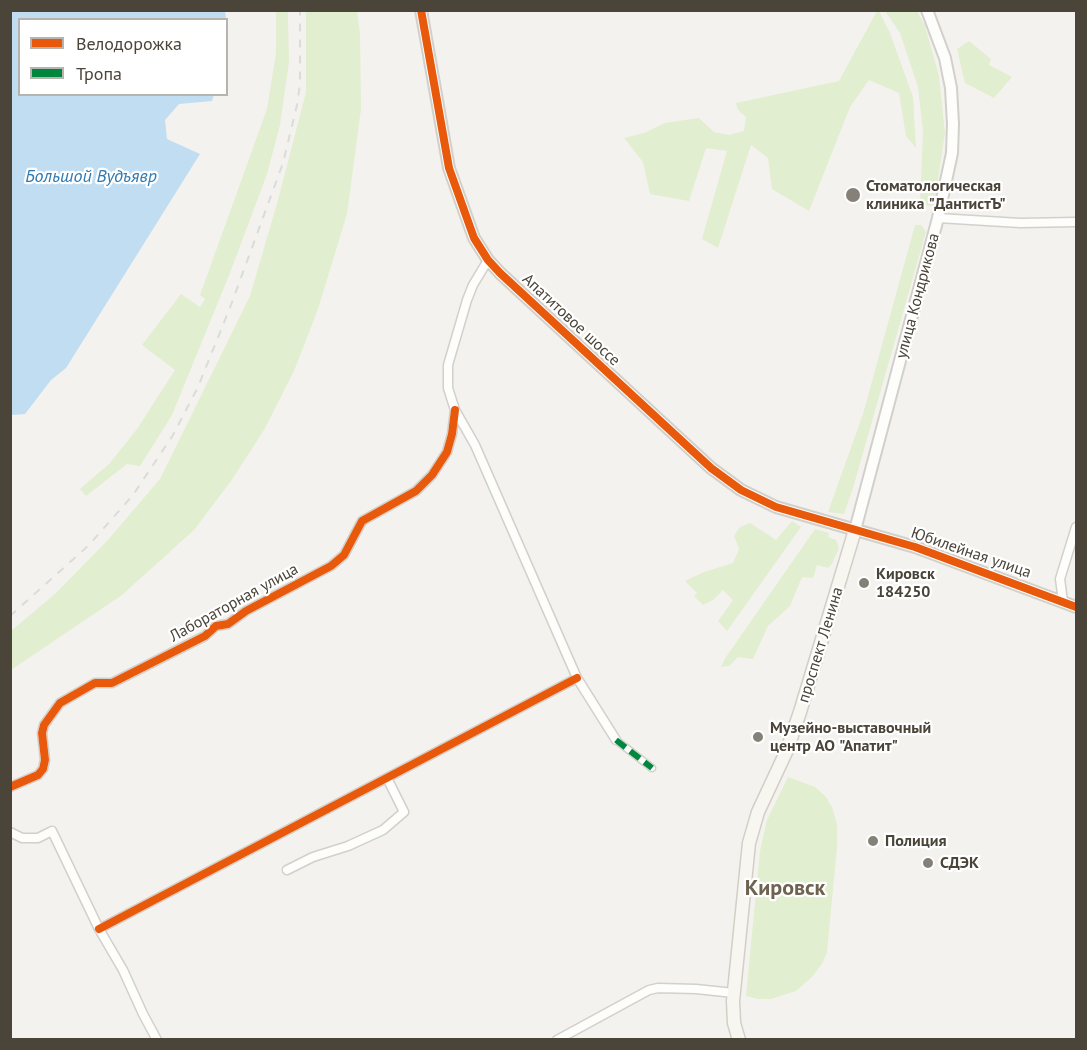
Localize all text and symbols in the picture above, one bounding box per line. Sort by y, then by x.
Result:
legend [18,18,228,96]
text: Велодорожка [76,32,182,55]
text: Тропа [76,62,122,85]
water label: Большой Вудъявр [25,166,157,188]
place label: Стоматологическая клиника "ДантистЪ" [866,176,1006,214]
marker: Стоматологическая клиника "ДантистЪ" [844,186,862,204]
street label: улица Кондрикова [892,231,944,361]
street label: Апатитовое шоссе [518,270,624,370]
street label: Юбилейная улица [908,523,1034,583]
street label: Лабораторная улица [166,560,302,646]
place label: Кировск 184250 [876,564,935,602]
marker: Кировск 184250 [857,576,871,590]
street label: проспект Ленина [794,585,848,705]
place label: Музейно-выставочный центр АО "Апатит" [770,718,931,756]
marker: Музейно-выставочный центр АО "Апатит" [751,730,765,744]
place label: Полиция [885,831,946,851]
marker: Полиция [866,834,880,848]
place label: СДЭК [940,853,979,873]
marker: СДЭК [921,856,935,870]
district label: Кировск [745,876,825,902]

